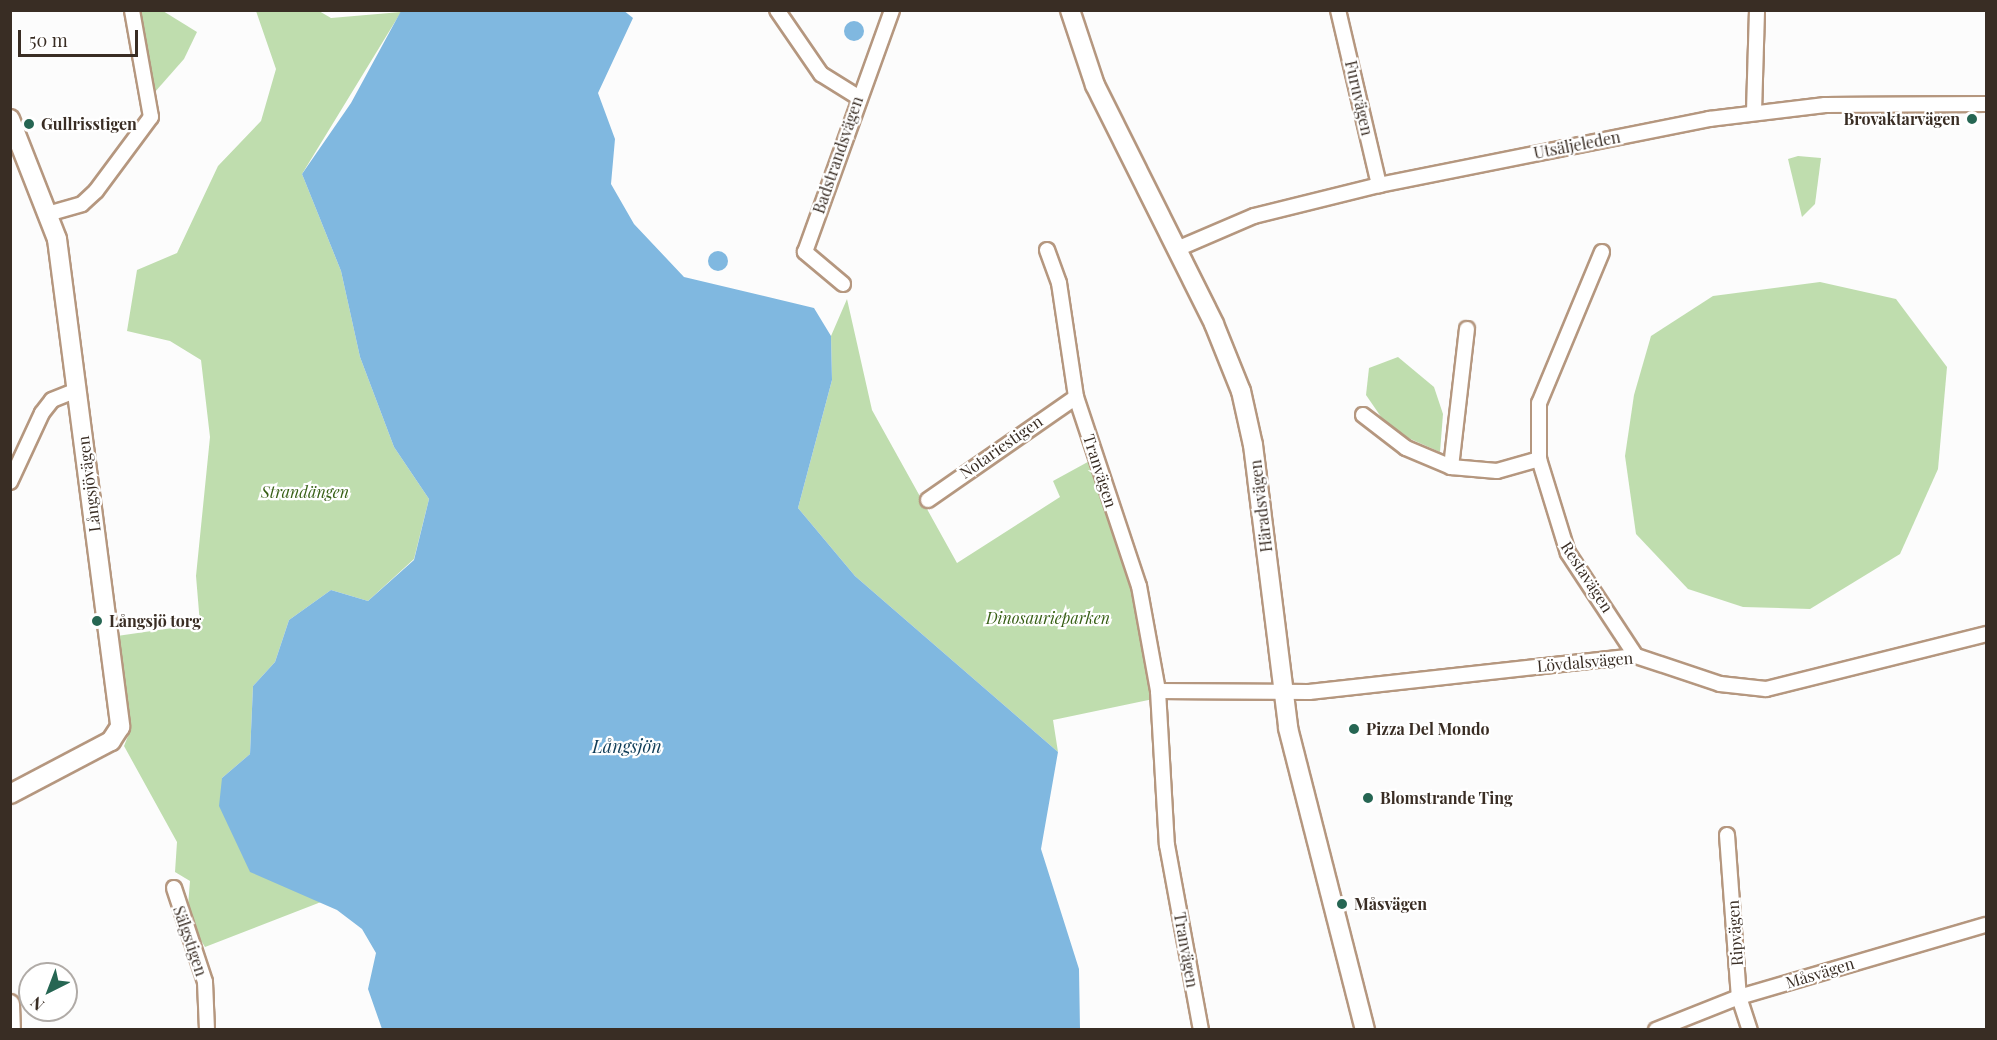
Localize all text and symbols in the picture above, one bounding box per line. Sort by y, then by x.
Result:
scale bar [21,18,141,56]
text: 50 m [29,28,68,52]
street label: Furuvägen [1341,59,1377,137]
street label: Badstrandsvägen [809,94,867,216]
place label: Brovaktarvägen [1844,109,1960,129]
marker: Brovaktarvägen [1965,112,1979,126]
place label: Gullrisstigen [41,114,137,134]
marker: Gullrisstigen [22,117,36,131]
street label: Utsäljeleden [1532,127,1622,163]
street label: Notariestigen [956,411,1046,483]
street label: Tranvägen [1079,432,1121,510]
street label: Långsjövägen [74,435,104,533]
street label: Häradsvägen [1246,459,1276,553]
park label: Strandängen [261,482,349,502]
street label: Restavägen [1557,538,1617,616]
park label: Dinosaurieparken [986,608,1110,628]
place label: Långsjö torg [109,611,201,631]
marker: Långsjö torg [90,614,104,628]
street label: Lövdalsvägen [1536,648,1634,676]
place label: Pizza Del Mondo [1366,719,1490,739]
marker: Pizza Del Mondo [1347,722,1361,736]
water label: Långsjön [592,735,662,757]
place label: Blomstrande Ting [1380,788,1513,808]
marker: Blomstrande Ting [1361,791,1375,805]
place label: Måsvägen [1354,894,1427,914]
marker: Måsvägen [1335,897,1349,911]
street label: Ripvägen [1723,899,1747,967]
street label: Sälgstigen [169,903,211,979]
street label: Tranvägen [1170,911,1202,989]
street label: Måsvägen [1783,953,1857,993]
north arrow [18,962,78,1022]
text: N [26,993,48,1016]

